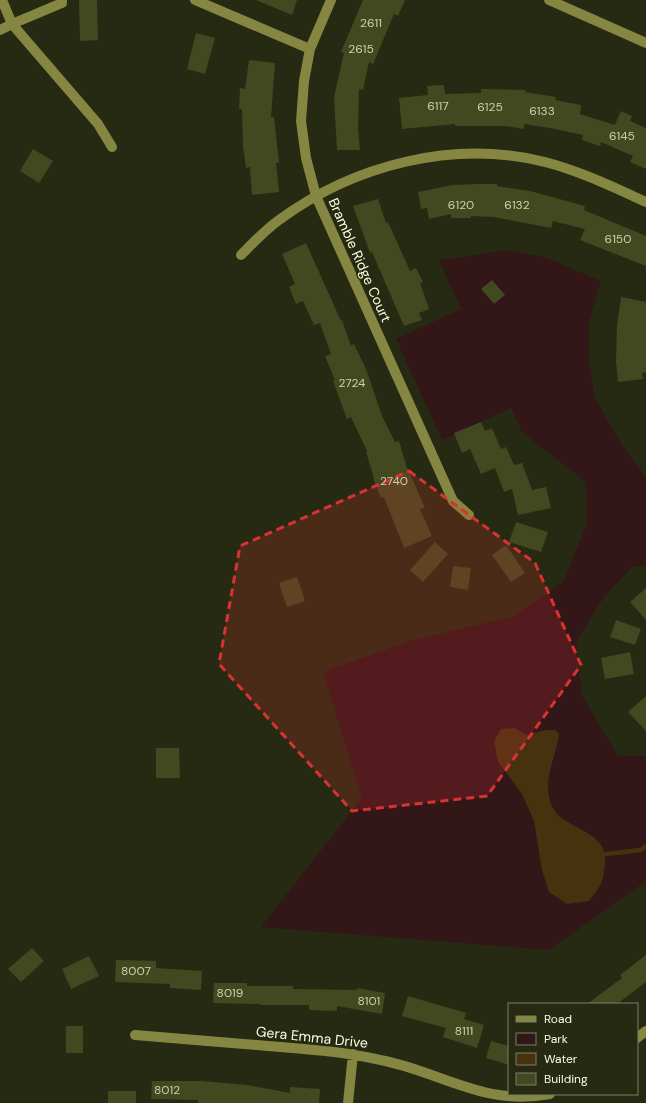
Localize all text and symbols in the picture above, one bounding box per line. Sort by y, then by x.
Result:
house number: 2611 [360,15,382,31]
house number: 2615 [348,41,374,57]
house number: 6117 [427,98,449,114]
house number: 6125 [477,99,503,115]
house number: 6133 [529,103,555,119]
house number: 6145 [609,128,635,144]
street label: Bramble Ridge Court [325,195,395,325]
house number: 6120 [448,197,474,213]
house number: 6132 [504,197,530,213]
house number: 6150 [605,231,631,247]
house number: 2724 [339,375,365,391]
house number: 2740 [380,473,408,489]
house number: 8007 [121,963,151,979]
house number: 8019 [217,985,243,1001]
house number: 8101 [358,993,380,1009]
legend [508,1003,638,1095]
text: Road [544,1011,572,1027]
street label: Gera Emma Drive [255,1022,369,1052]
house number: 8111 [455,1023,473,1039]
text: Park [544,1031,568,1047]
text: Water [544,1051,578,1067]
text: Building [544,1071,588,1087]
house number: 8012 [154,1082,180,1098]

